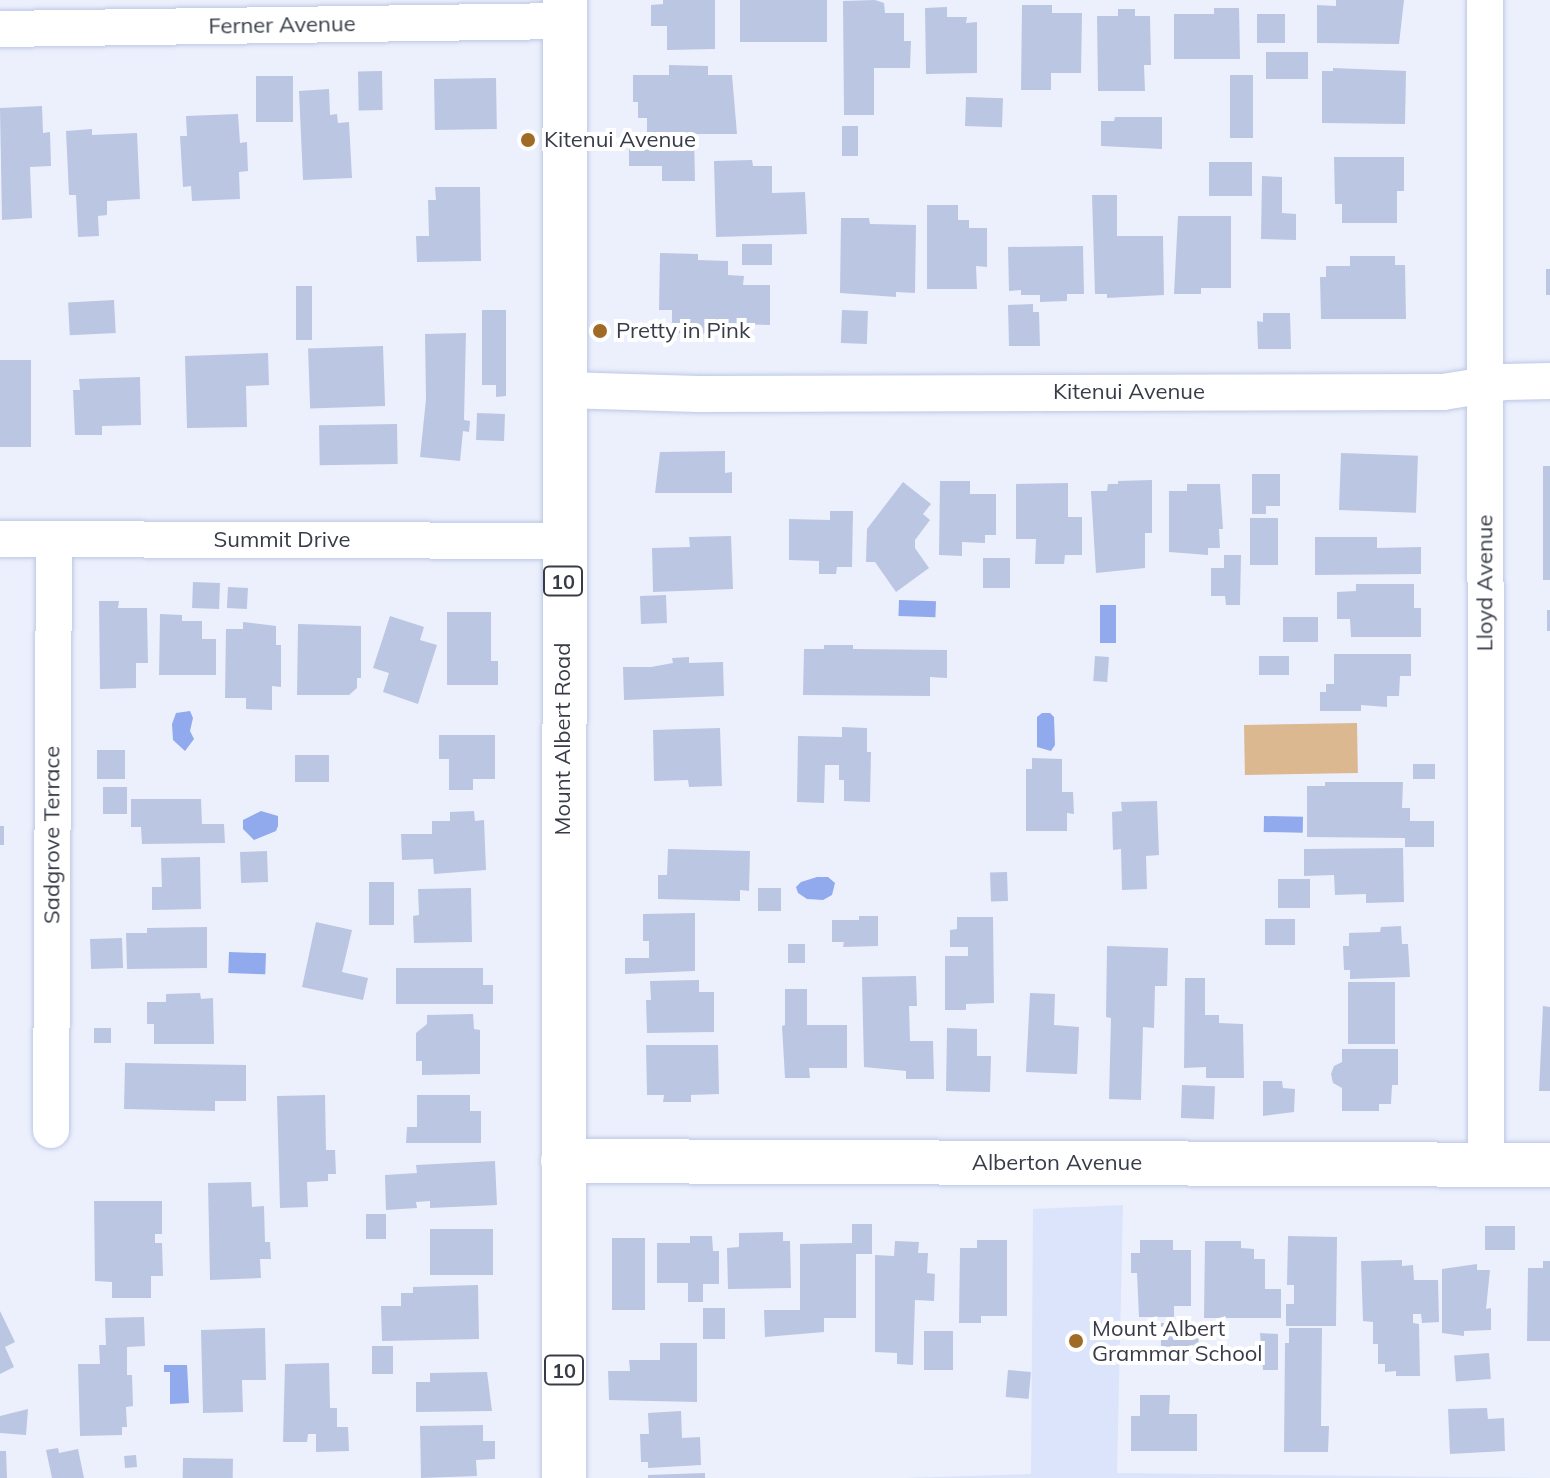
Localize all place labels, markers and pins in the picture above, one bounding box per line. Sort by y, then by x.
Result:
place label: Kitenui Avenue [544,127,696,153]
marker: Kitenui Avenue [519,131,537,149]
place label: Pretty in Pink [616,318,750,344]
marker: Pretty in Pink [591,322,609,340]
place label: Mount Albert Grammar School [1092,1315,1263,1366]
marker: Mount Albert Grammar School [1067,1332,1085,1350]

